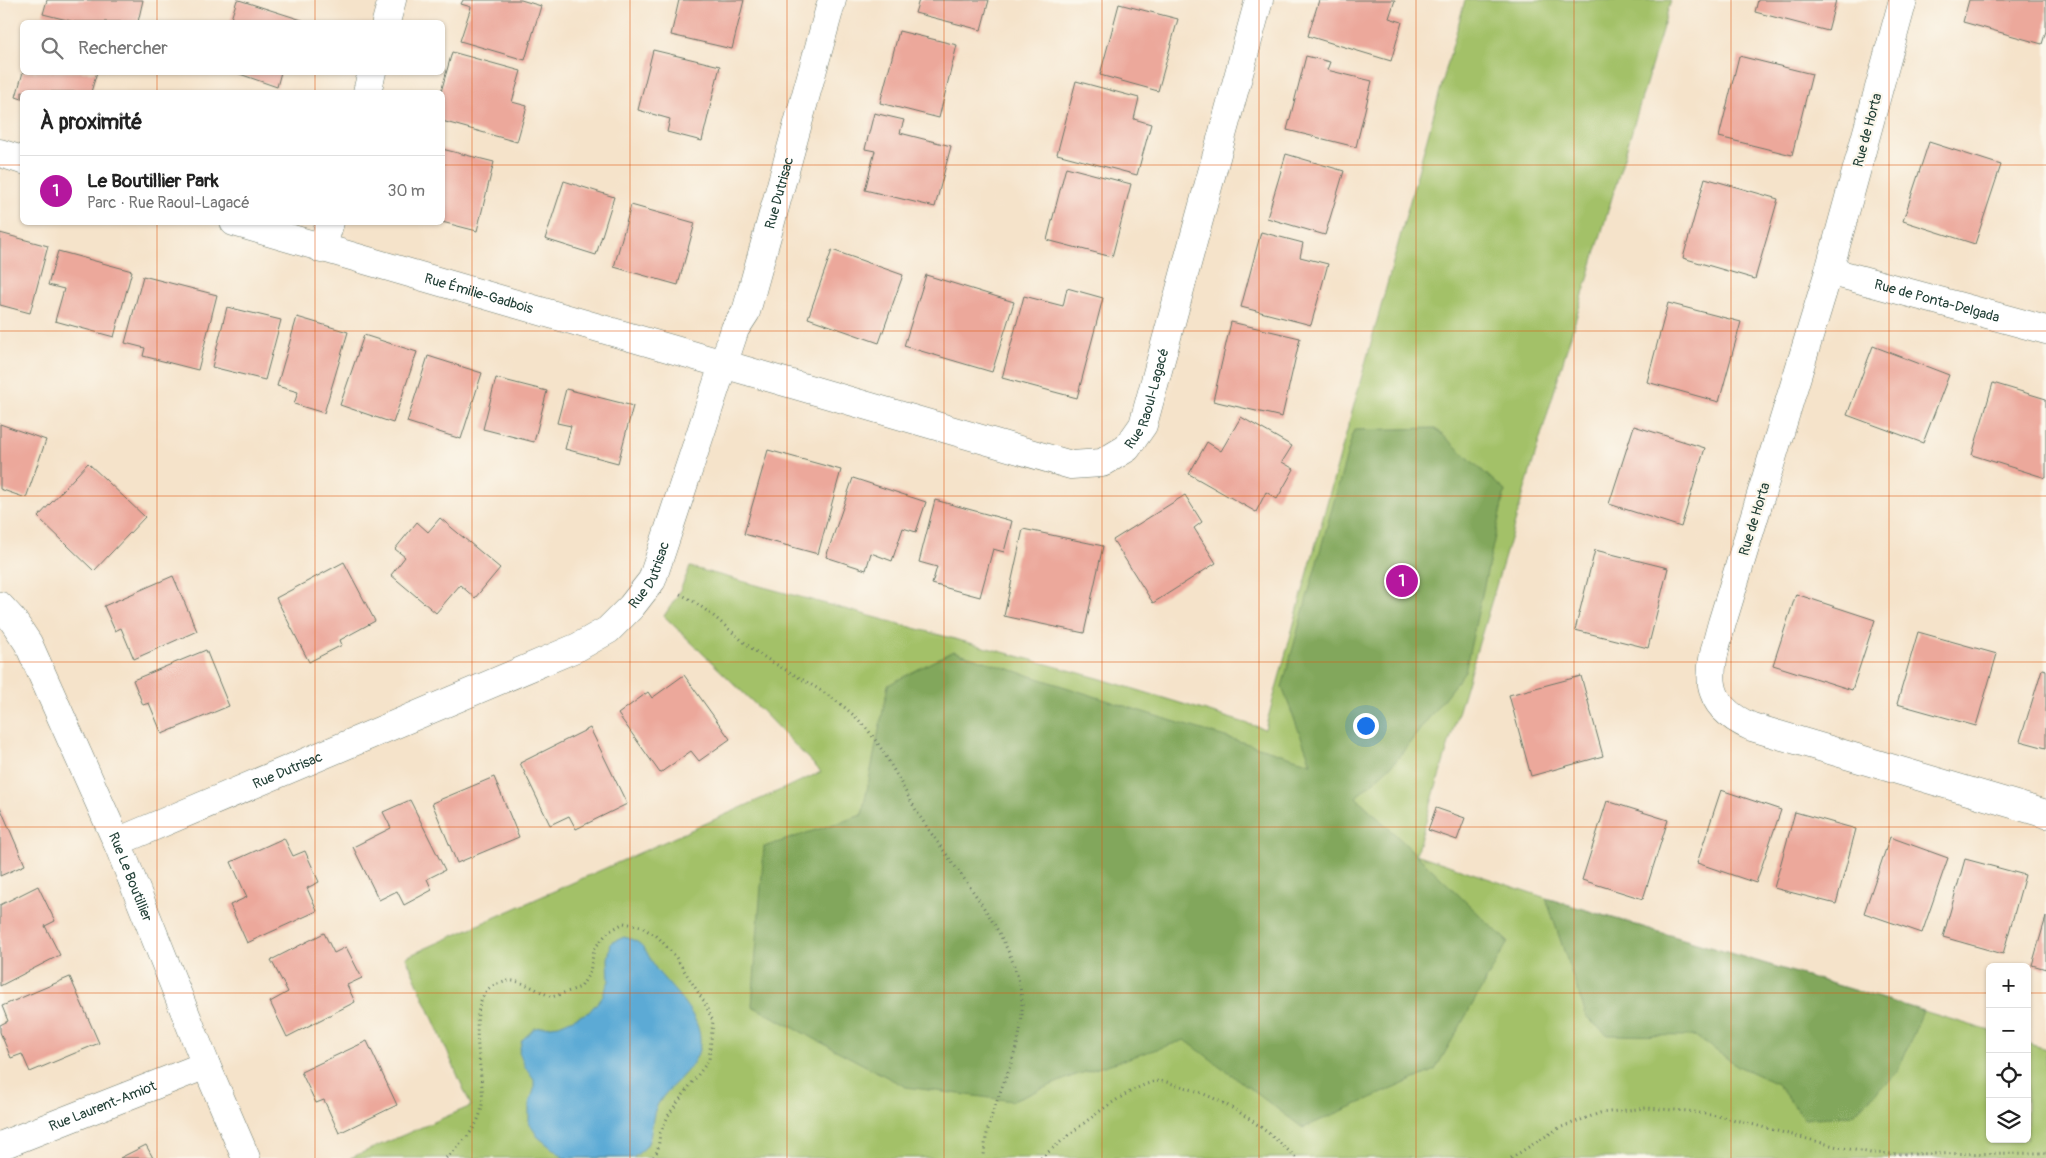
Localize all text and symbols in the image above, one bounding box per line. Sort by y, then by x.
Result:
search box [20,20,445,75]
icon: search [38,34,66,62]
text: Rechercher [78,36,168,60]
street label: Rue de Horta [1849,91,1885,169]
text: À proximité [40,109,143,136]
street label: Rue Dutrisac [761,155,797,231]
text: Le Boutillier Park [87,169,219,193]
text: 1 [53,181,59,201]
text: 30 m [387,181,425,201]
text: Parc · Rue Raoul-Lagacé [87,193,250,213]
street label: Rue Émilie-Gadbois [422,270,536,318]
street label: Rue de Ponta-Delgada [1872,276,2001,326]
street label: Rue Raoul-Lagacé [1121,346,1173,452]
street label: Rue de Horta [1735,481,1774,558]
street label: Rue Dutrisac [625,539,673,612]
pin: 1 [1386,562,1418,600]
your location [1353,713,1379,739]
street label: Rue Dutrisac [250,748,325,793]
street label: Rue Le Boutillier [105,830,156,924]
map controls [1986,963,2031,1143]
button: + [1986,963,2031,1008]
button: − [1986,1008,2031,1053]
button: locate [1986,1053,2031,1098]
street label: Rue Laurent-Amiot [46,1077,159,1135]
button: layers [1986,1098,2031,1143]

